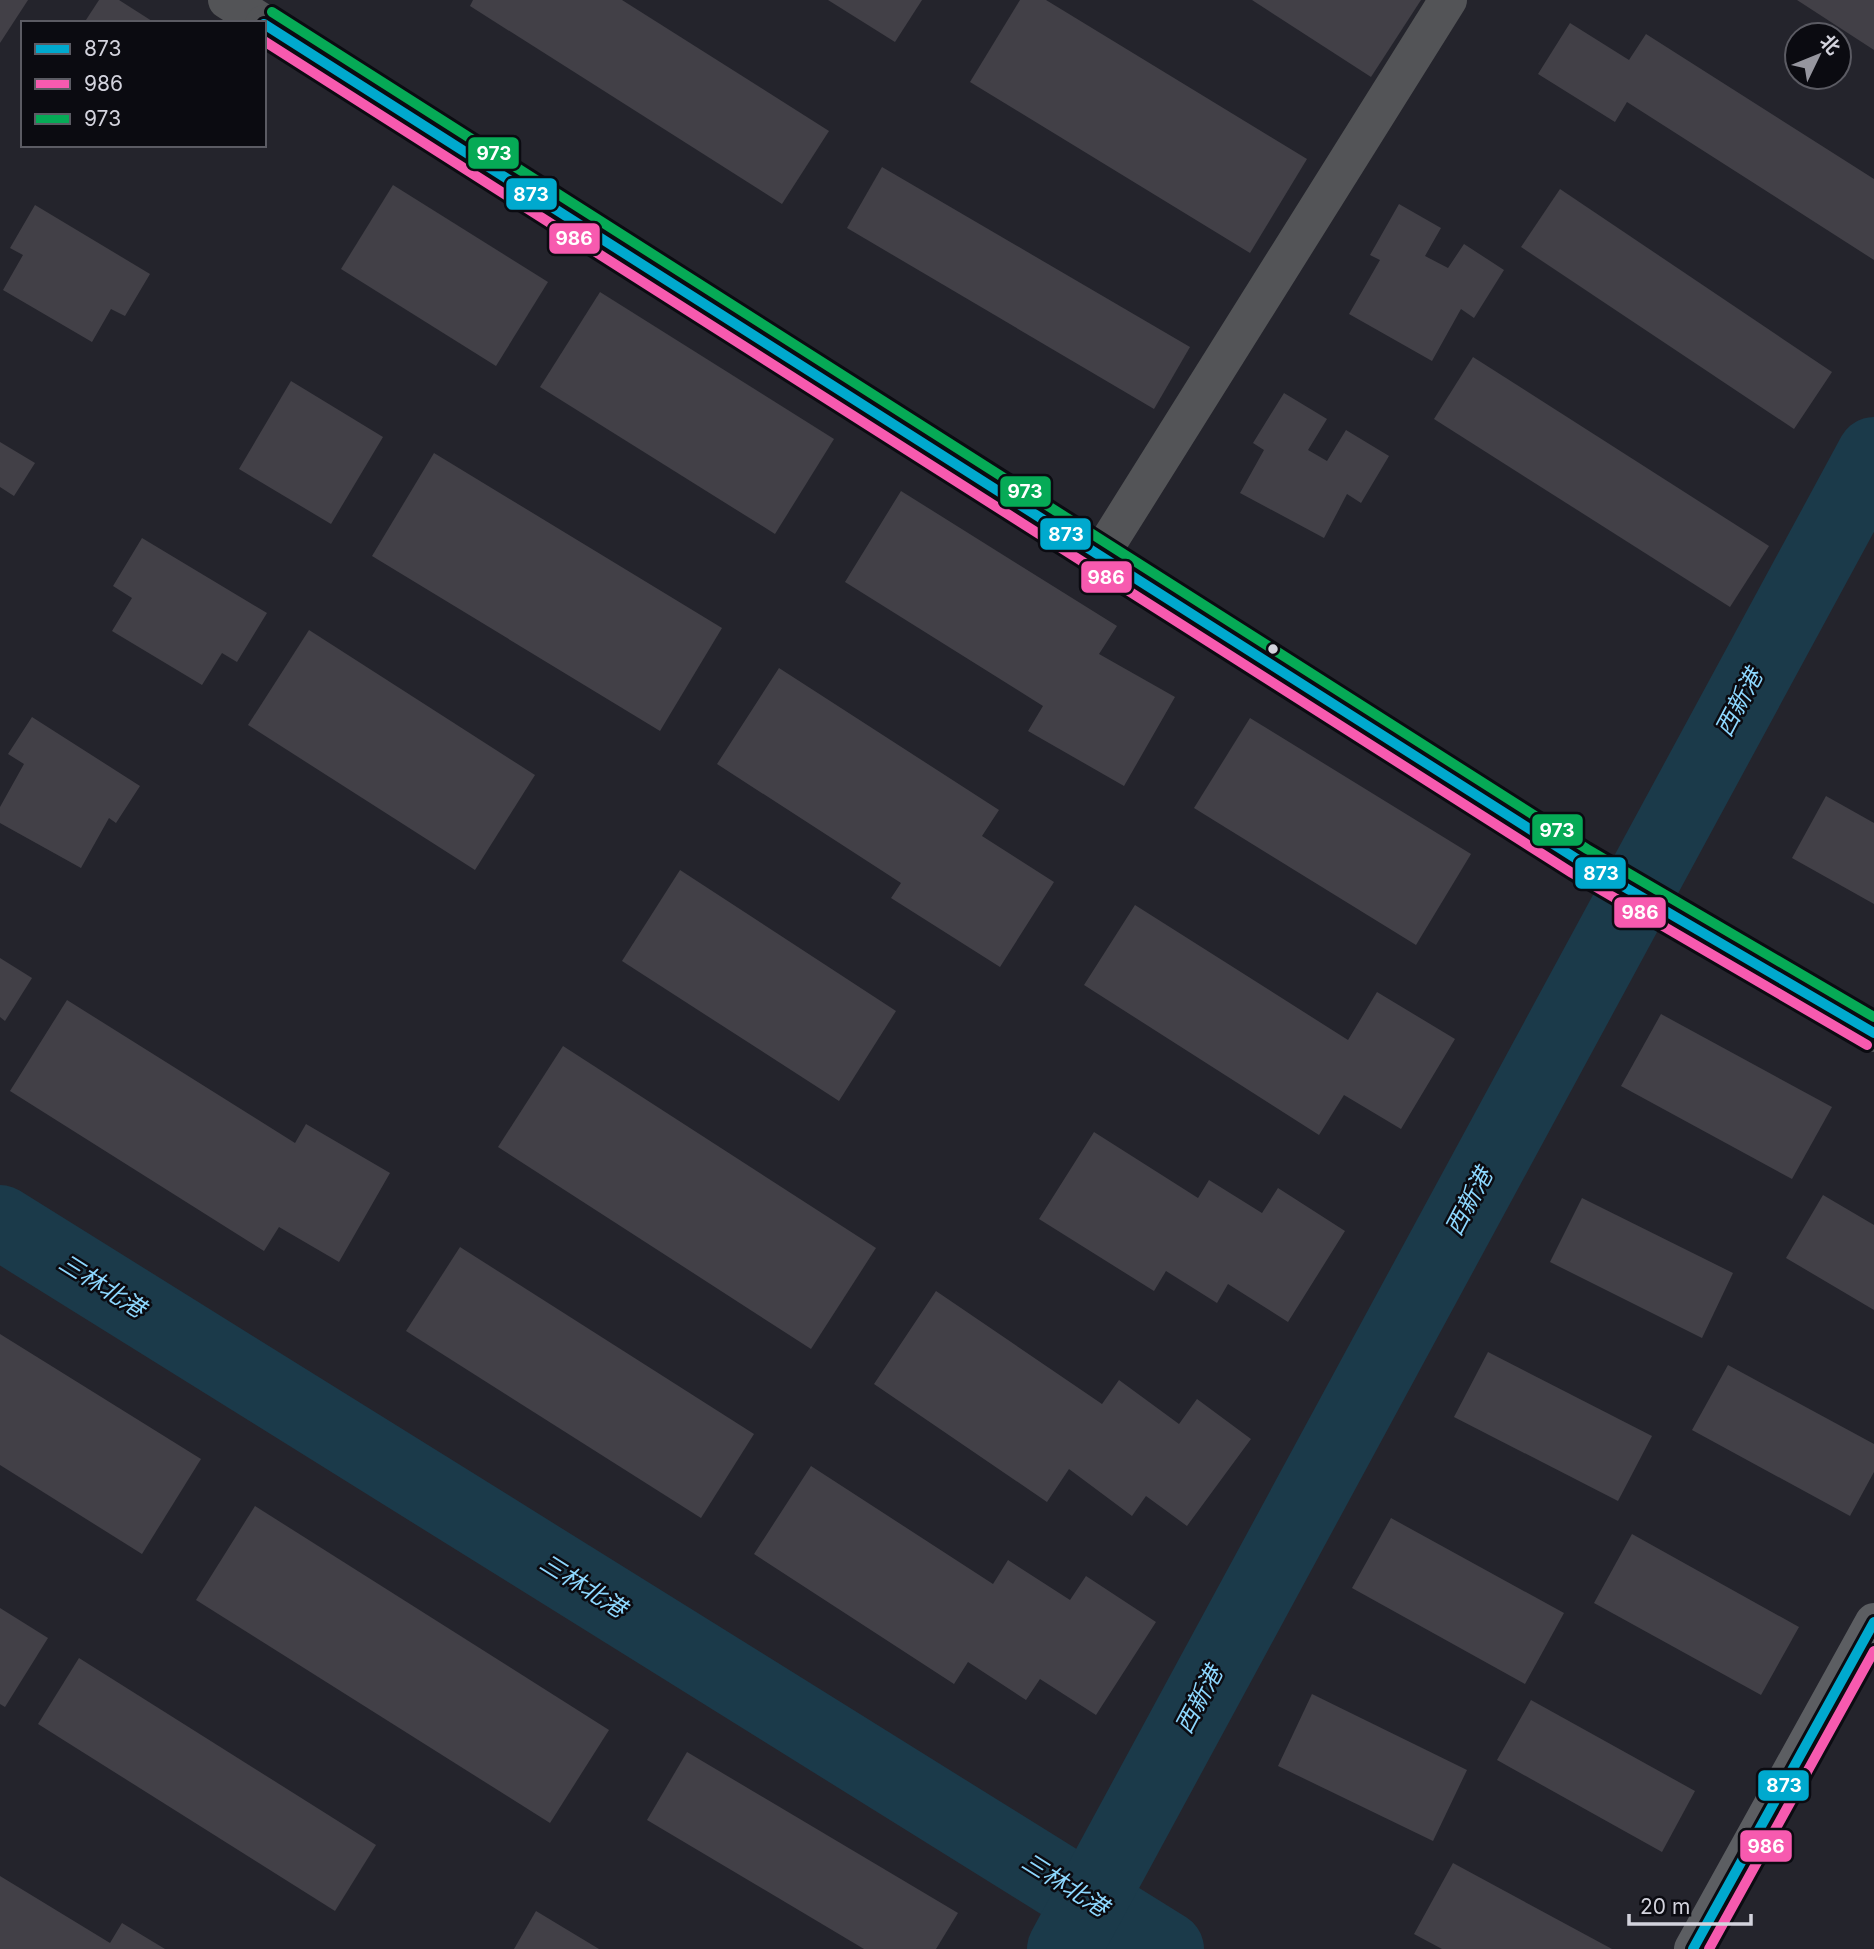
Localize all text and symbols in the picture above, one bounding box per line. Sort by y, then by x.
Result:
legend [21,21,266,147]
north arrow [1783,21,1853,91]
text: 北 [1815,30,1845,60]
text: 873 [84,36,122,61]
text: 986 [84,71,123,96]
text: 973 [84,106,121,131]
line badge: 973 [467,136,520,170]
text: 973 [477,142,511,165]
line badge: 873 [505,177,558,211]
text: 873 [513,183,549,206]
line badge: 986 [548,222,601,255]
text: 986 [555,227,593,250]
line badge: 973 [999,475,1052,508]
text: 973 [1008,480,1042,503]
line badge: 873 [1039,517,1092,551]
text: 873 [1048,523,1084,546]
line badge: 986 [1080,560,1133,594]
text: 986 [1087,566,1125,589]
unlabelled marker [1266,642,1280,656]
water label: 西新港 [1709,662,1770,741]
line badge: 973 [1531,813,1584,847]
text: 973 [1540,819,1574,842]
line badge: 873 [1574,856,1627,890]
text: 873 [1583,862,1619,885]
line badge: 986 [1613,896,1667,929]
text: 986 [1621,901,1659,924]
water label: 西新港 [1439,1161,1500,1240]
water label: 三林北港 [54,1248,153,1325]
water label: 三林北港 [535,1548,634,1625]
water label: 西新港 [1169,1659,1230,1738]
line badge: 873 [1757,1769,1810,1802]
text: 873 [1766,1774,1802,1797]
line badge: 986 [1739,1829,1793,1863]
text: 986 [1747,1835,1785,1858]
water label: 三林北港 [1017,1847,1116,1924]
scale bar [1629,1882,1752,1926]
text: 20 m [1640,1894,1690,1919]

